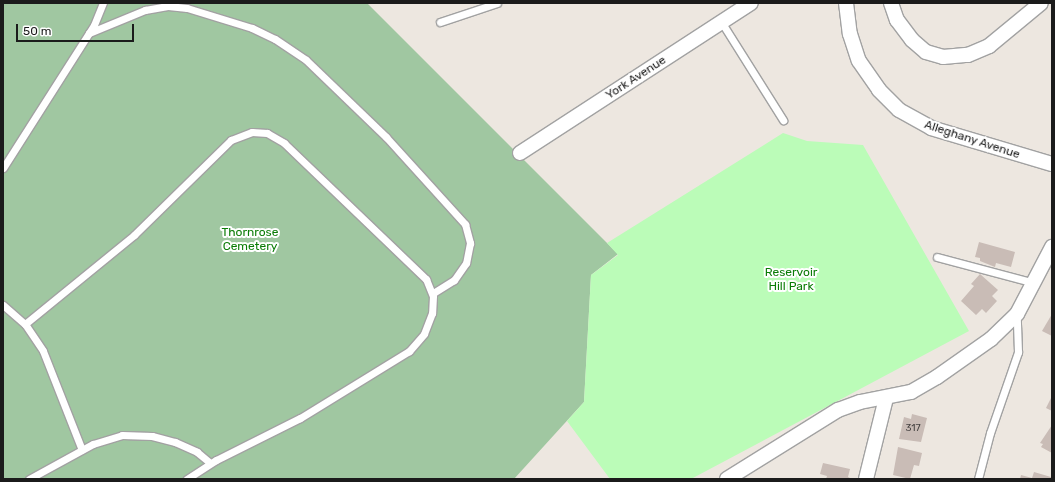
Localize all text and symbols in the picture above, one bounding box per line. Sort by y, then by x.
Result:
scale bar [18,16,136,42]
text: 50 m [23,24,51,38]
street label: York Avenue [603,53,669,103]
street label: Alleghany Avenue [922,118,1022,162]
park label: Thornrose Cemetery [222,226,278,254]
park label: Reservoir Hill Park [765,266,817,294]
house number: 317 [905,423,921,435]

